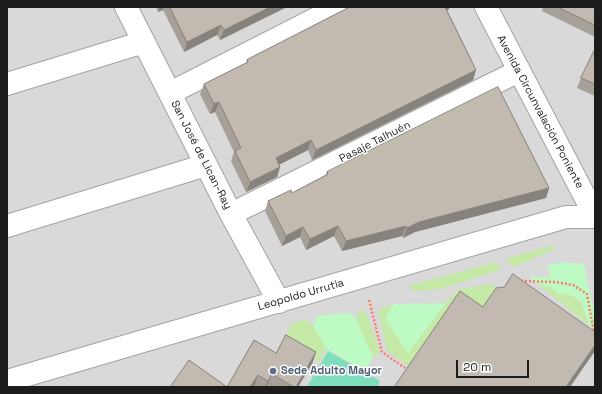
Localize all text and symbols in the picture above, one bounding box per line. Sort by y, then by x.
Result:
street label: Avenida Circunvalación Poniente [494,33,586,191]
street label: San José de Lican-Ray [168,98,234,212]
street label: Pasaje Talhuén [337,118,413,166]
street label: Leopoldo Urrutia [256,276,346,314]
scale bar [458,352,531,378]
text: 20 m [463,359,491,375]
place label: Sede Adulto Mayor [281,364,382,378]
marker: Sede Adulto Mayor [268,366,278,376]

